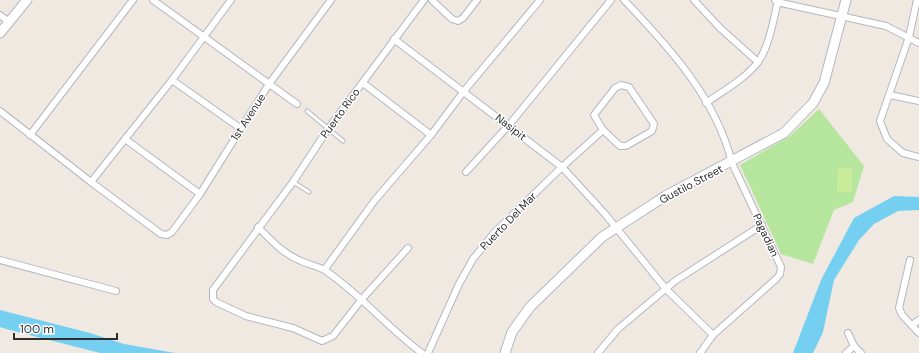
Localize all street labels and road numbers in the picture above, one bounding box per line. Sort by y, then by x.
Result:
street label: Puerto Rico [317,85,363,141]
street label: 1st Avenue [228,91,268,143]
street label: Nasipit [493,111,529,143]
street label: Gustilo Street [657,161,725,207]
street label: Puerto Del Mar [477,189,539,253]
street label: Pagadian [750,211,782,259]

